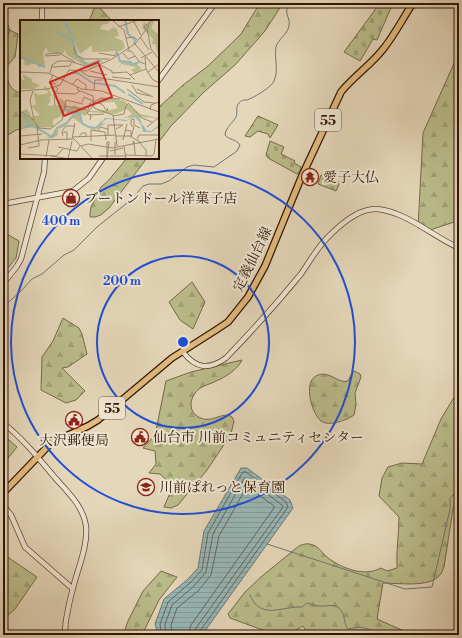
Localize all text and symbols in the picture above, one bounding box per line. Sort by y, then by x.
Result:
inset map [20,20,159,159]
road number: 55 [315,109,341,131]
temple icon: 愛子大仏 [300,167,320,187]
place label: 愛子大仏 [323,169,379,187]
shop icon: ブートンドール洋菓子店 [61,188,81,208]
place label: ブートンドール洋菓子店 [84,190,237,208]
text: 400 m [42,214,80,229]
street label: 定義仙台線 [229,224,276,295]
text: 200 m [103,274,141,289]
centre of rings [176,335,190,349]
road number: 55 [99,397,125,419]
public building icon: 大沢郵便局 [64,410,84,430]
public building icon: 仙台市 川前コミュニティセンター [130,427,150,447]
place label: 仙台市 川前コミュニティセンター [153,429,364,447]
place label: 大沢郵便局 [39,432,109,450]
school or university icon: 川前ぱれっと保育園 [136,477,156,497]
place label: 川前ぱれっと保育園 [159,479,285,497]

